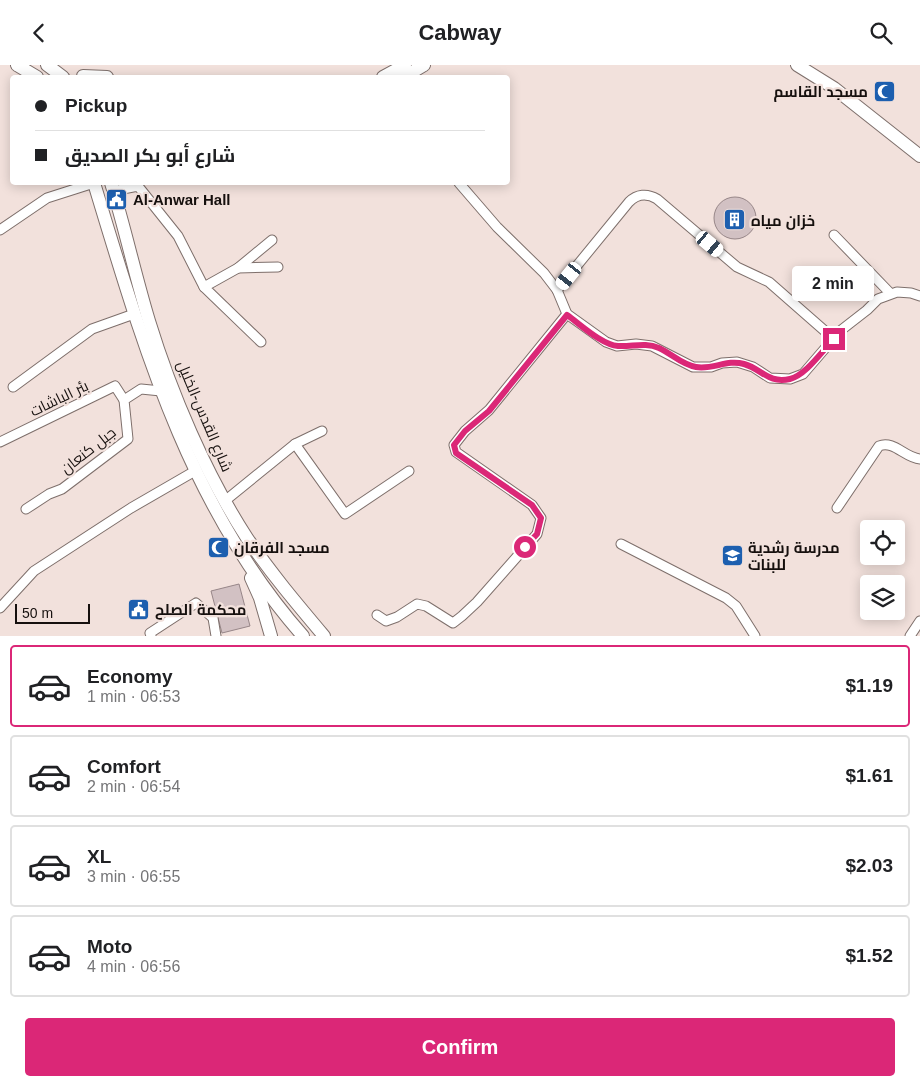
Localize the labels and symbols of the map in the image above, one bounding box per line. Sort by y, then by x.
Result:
mosque icon: مسجد القاسم [872,79,896,103]
place label: مسجد القاسم [773,83,868,102]
public building icon: Al-Anwar Hall [105,187,129,211]
place label: Al-Anwar Hall [133,191,231,208]
building icon: خزان مياه [723,208,747,232]
place label: خزان مياه [751,212,815,230]
car [693,229,726,259]
car [553,260,584,292]
callout: 2 min [793,267,875,301]
route end [823,328,845,350]
street label: شارع القدس-الخليل [171,358,236,475]
street label: بئر الباشات [27,377,91,420]
street label: جبل كنعان [57,423,120,478]
mosque icon: مسجد الفرقان [206,535,230,559]
route start [514,536,536,558]
place label: مسجد الفرقان [234,539,330,557]
place label: مدرسة رشدية للبنات [748,539,840,573]
school or university icon: مدرسة رشدية للبنات [720,544,744,568]
public building icon: محكمة الصلح [127,597,151,621]
scale bar [15,601,90,624]
place label: محكمة الصلح [155,601,246,620]

